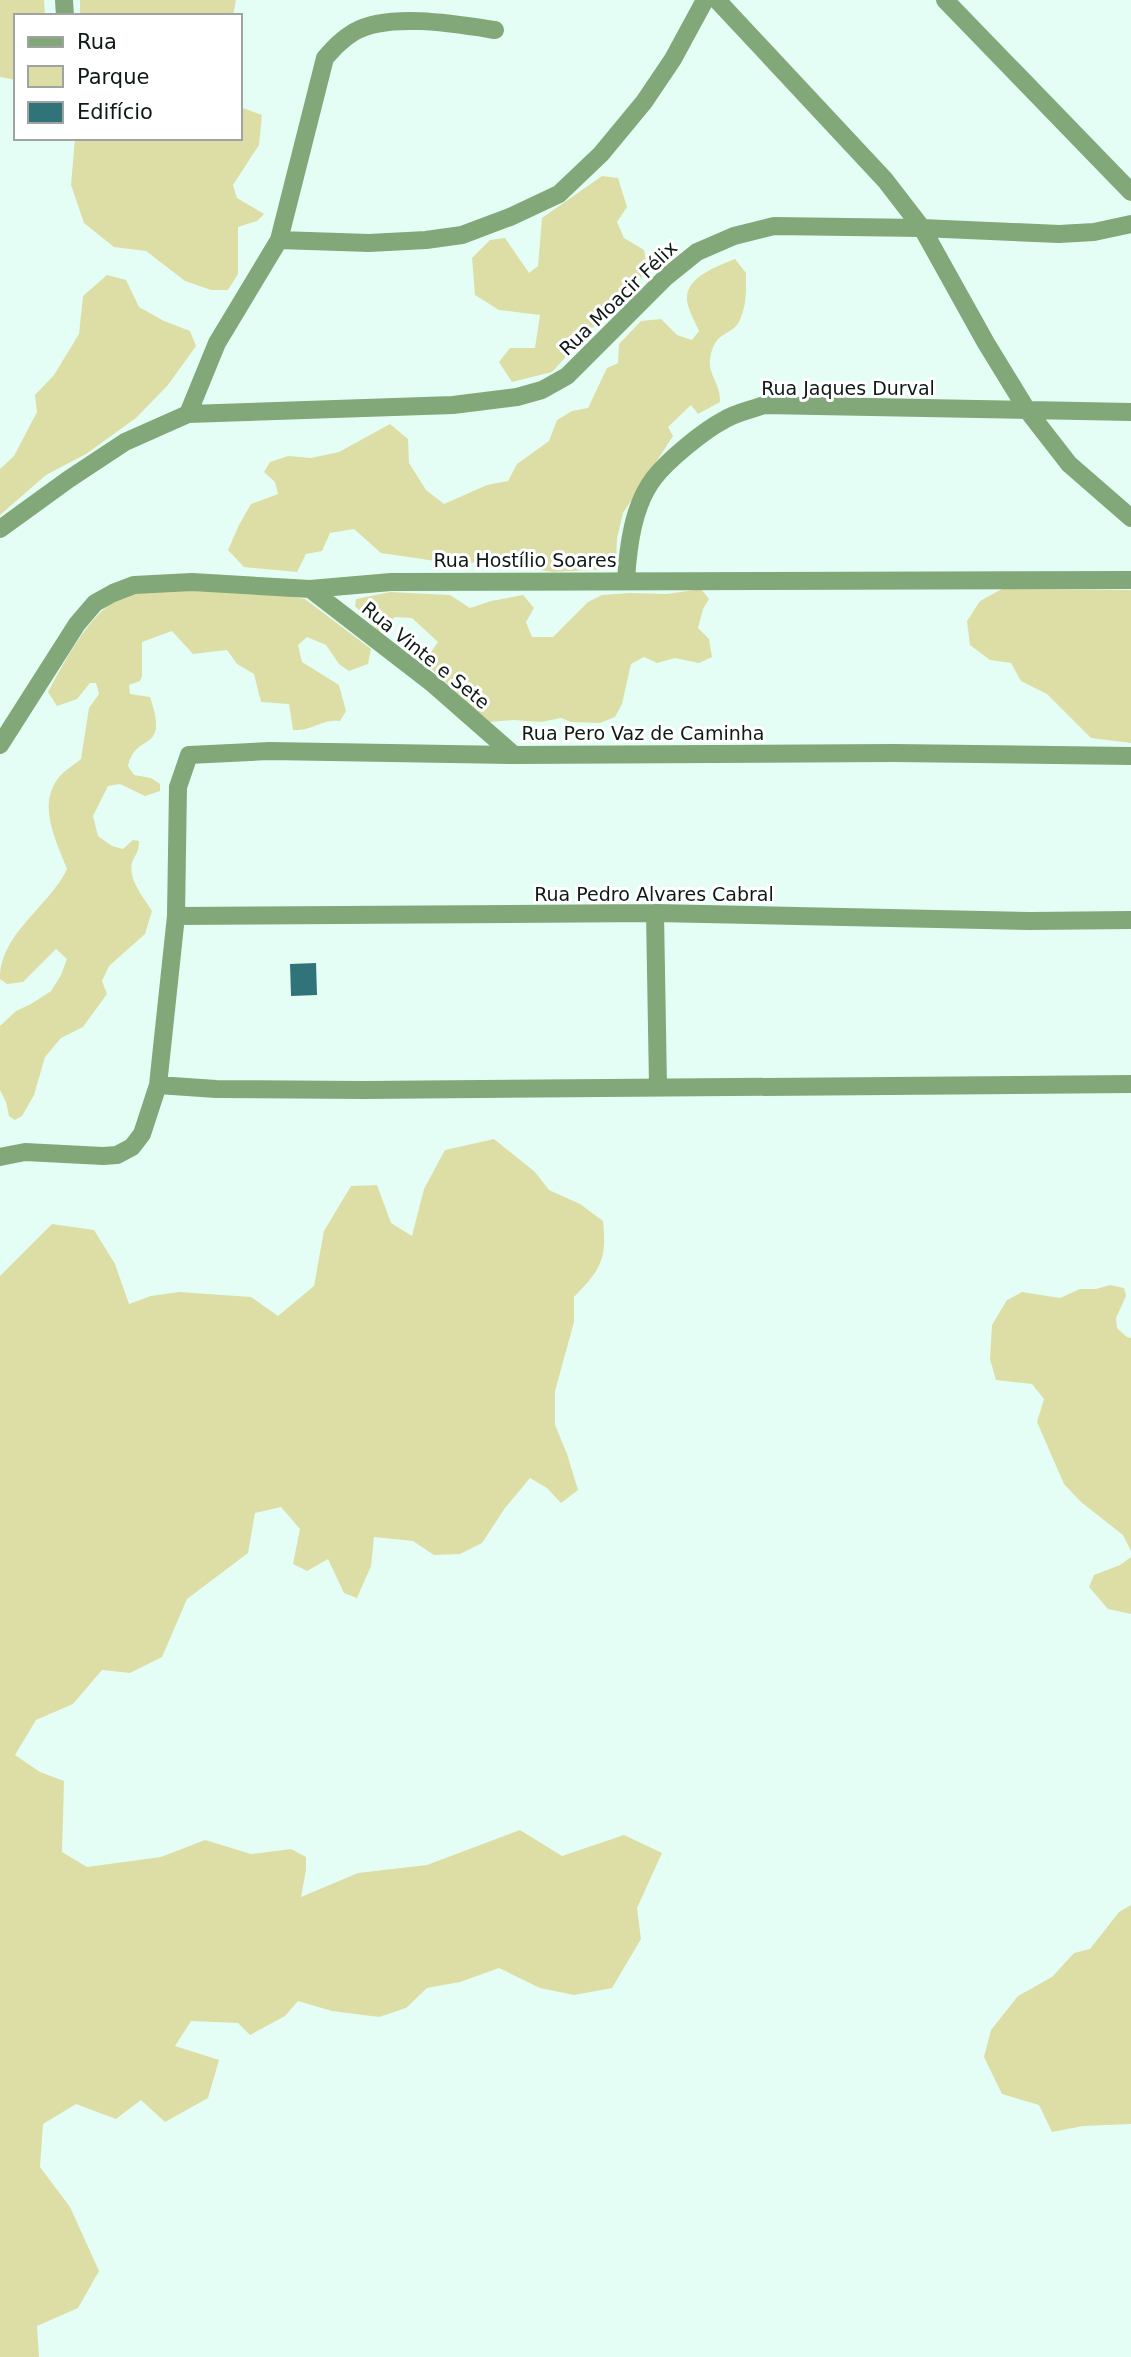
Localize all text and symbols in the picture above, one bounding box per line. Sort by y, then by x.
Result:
legend [14,14,242,140]
text: Rua [77,30,117,54]
text: Parque [77,65,149,89]
text: Edifício [77,100,153,124]
street label: Rua Moacir Félix [555,236,681,360]
street label: Rua Jaques Durval [761,377,935,399]
street label: Rua Hostílio Soares [433,549,617,571]
street label: Rua Vinte e Sete [358,597,494,713]
street label: Rua Pero Vaz de Caminha [522,722,765,744]
street label: Rua Pedro Alvares Cabral [534,883,774,905]

